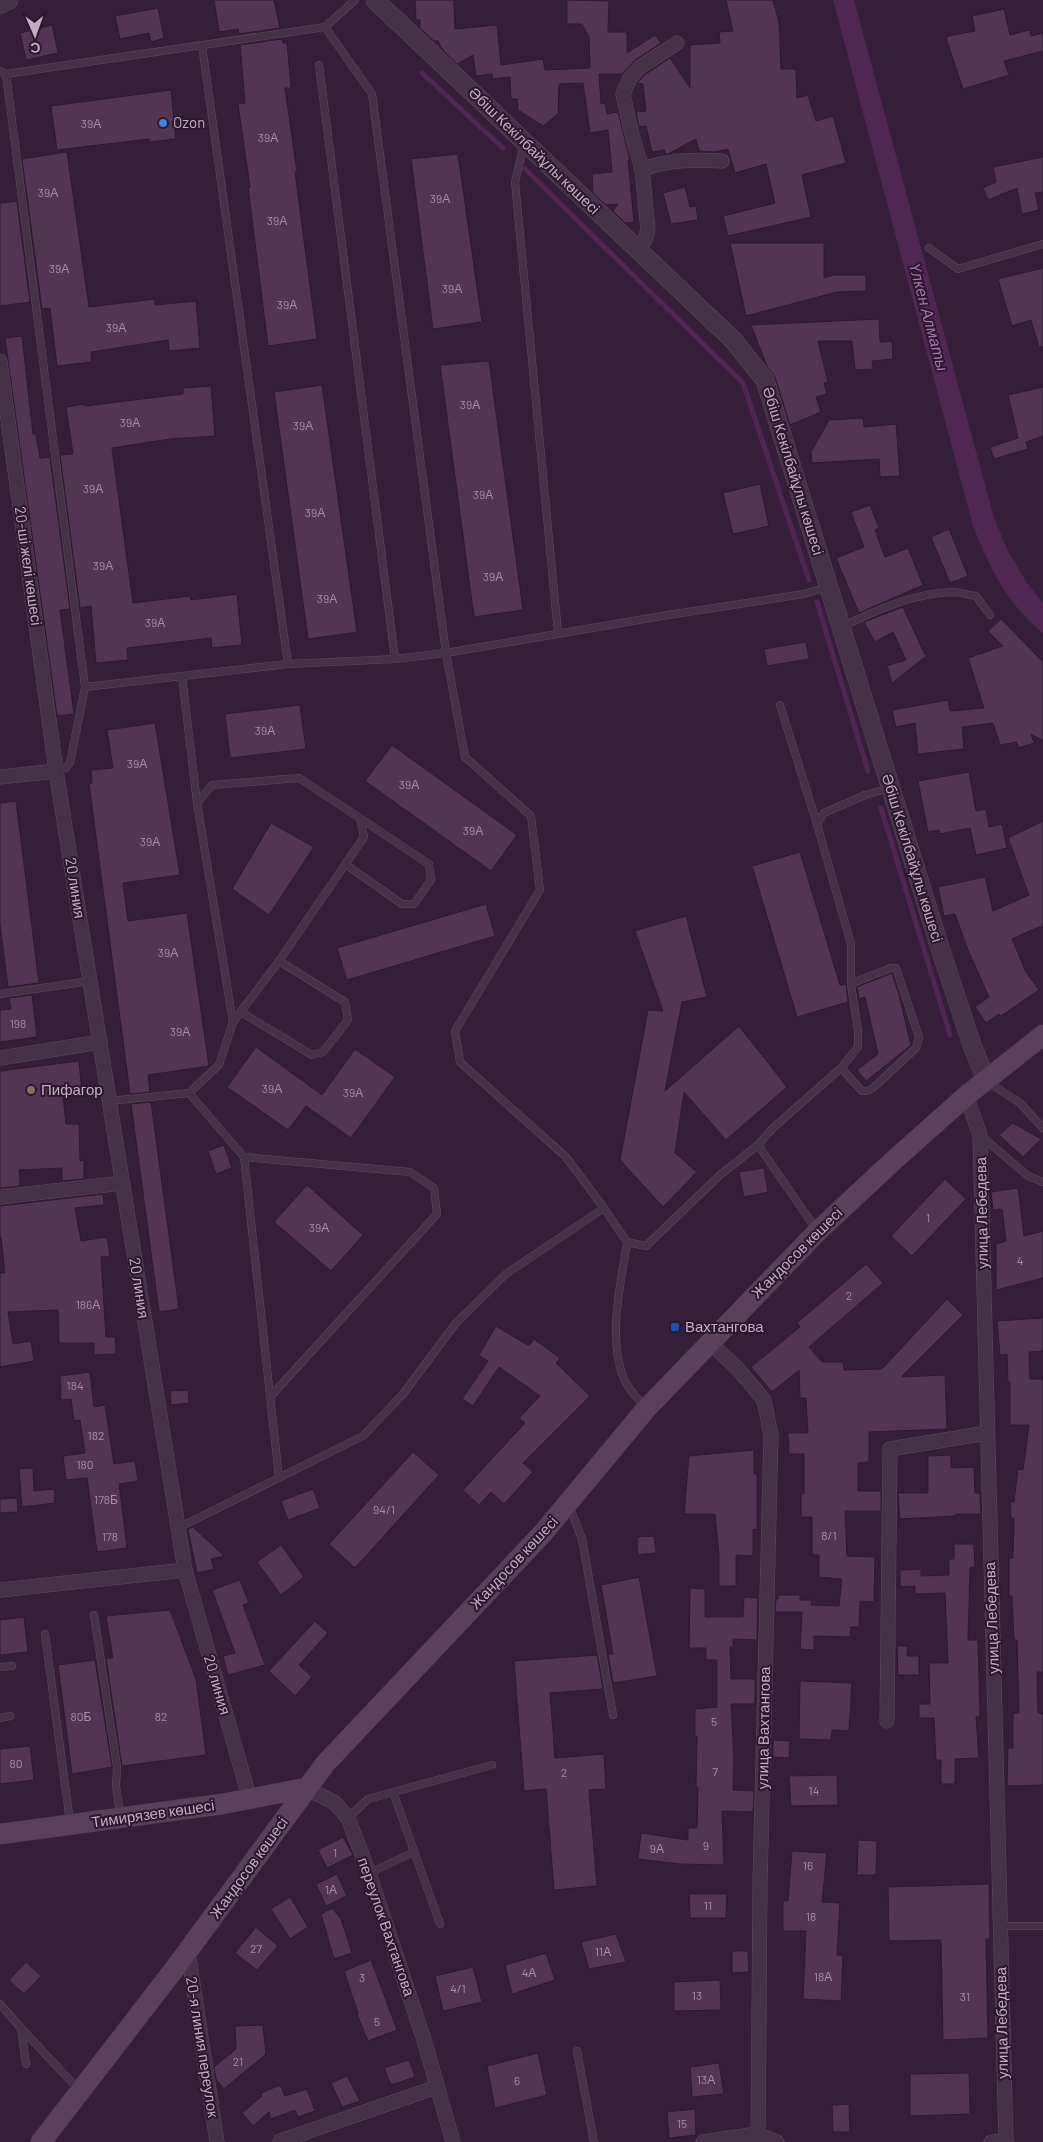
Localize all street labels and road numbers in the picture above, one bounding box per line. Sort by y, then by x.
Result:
street label: Әбіш Кекілбайұлы көшесі [465,83,604,218]
street label: Әбіш Кекілбайұлы көшесі [760,384,828,557]
street label: 20-ші желі көшесі [12,505,46,626]
street label: Әбіш Кекілбайұлы көшесі [879,771,947,944]
street label: 20 линия [62,856,90,920]
street label: улица Лебедева [971,1156,991,1269]
street label: Жандосов көшесі [747,1203,845,1301]
street label: 20 линия [126,1256,154,1320]
street label: Жандосов көшесі [465,1512,561,1613]
street label: улица Лебедева [980,1561,1002,1674]
street label: 20 линия [201,1653,235,1717]
street label: улица Вахтангова [753,1666,773,1790]
street label: Тимирязев көшесі [90,1795,216,1831]
street label: Жандосов көшесі [205,1813,291,1922]
street label: переулок Вахтангова [355,1855,419,1999]
street label: улица Лебедева [991,1966,1011,2079]
street label: 20-я линия переулок [183,1975,223,2119]

